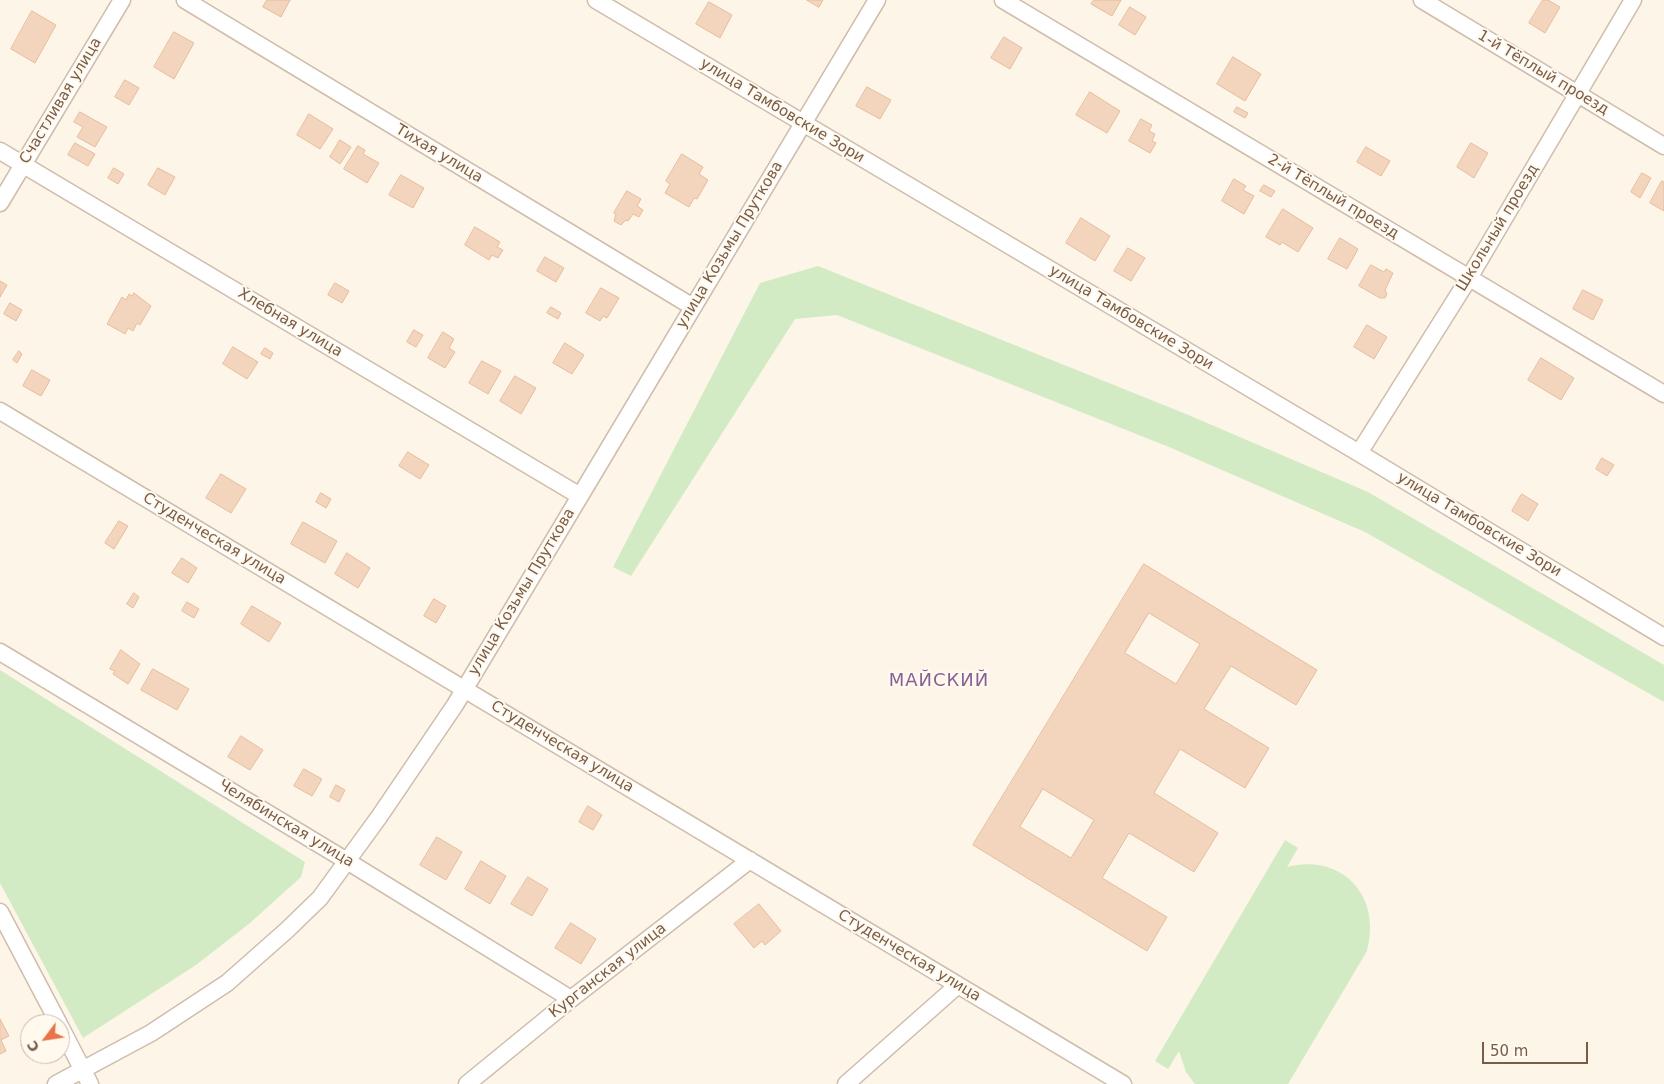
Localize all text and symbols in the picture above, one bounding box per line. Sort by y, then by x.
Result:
street label: 1-й Тёплый проезд [1474,27,1612,119]
street label: Счастливая улица [16,35,106,167]
street label: улица Тамбовские Зори [697,55,867,167]
street label: Тихая улица [392,121,486,187]
street label: 2-й Тёплый проезд [1264,151,1402,243]
street label: улица Козьмы Пруткова [673,158,787,332]
street label: Школьный проезд [1453,161,1543,295]
street label: улица Тамбовские Зори [1046,262,1216,374]
street label: Хлебная улица [234,285,346,361]
street label: улица Тамбовские Зори [1394,469,1564,581]
street label: Студенческая улица [139,489,289,589]
street label: улица Козьмы Пруткова [465,505,579,679]
district label: МАЙСКИЙ [888,670,990,692]
street label: Студенческая улица [487,697,637,797]
street label: Челябинская улица [215,776,357,872]
street label: Студенческая улица [834,906,984,1006]
street label: Курганская улица [546,920,670,1022]
north arrow [20,1014,70,1064]
scale bar [1484,1032,1590,1064]
text: С [23,1038,43,1055]
text: 50 m [1490,1042,1528,1060]

